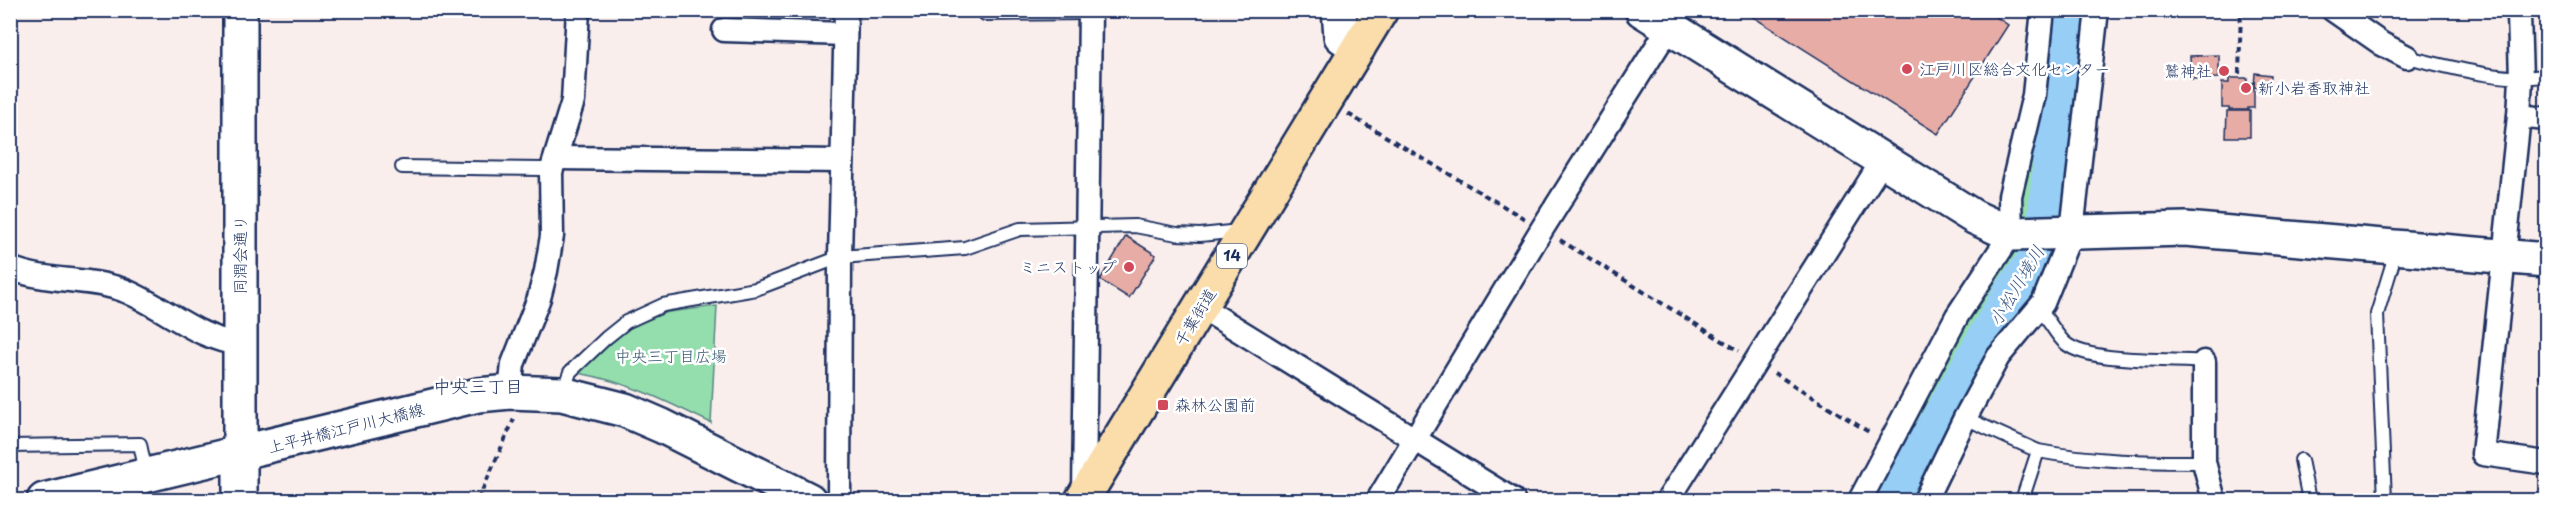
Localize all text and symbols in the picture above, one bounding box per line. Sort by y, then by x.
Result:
place label: 江戸川区総合文化センター [1919,56,2110,80]
place label: 鷲神社 [2164,58,2212,82]
marker: 江戸川区総合文化センター [1900,62,1914,76]
marker: 鷲神社 [2217,64,2231,78]
place label: 新小岩香取神社 [2258,75,2370,99]
marker: 新小岩香取神社 [2239,81,2253,95]
street label: 同潤会通り [227,215,251,295]
water label: 小松川境川 [1981,240,2050,331]
road number: 14 [1217,244,1247,268]
place label: ミニストップ [1019,254,1117,278]
marker: ミニストップ [1122,260,1136,274]
street label: 千葉街道 [1167,283,1221,350]
park label: 中央三丁目広場 [615,343,727,367]
district label: 中央三丁目 [433,372,523,399]
place label: 森林公園前 [1175,392,1255,416]
street label: 上平井橋江戸川大橋線 [265,396,426,458]
marker: 森林公園前 [1156,398,1170,412]

